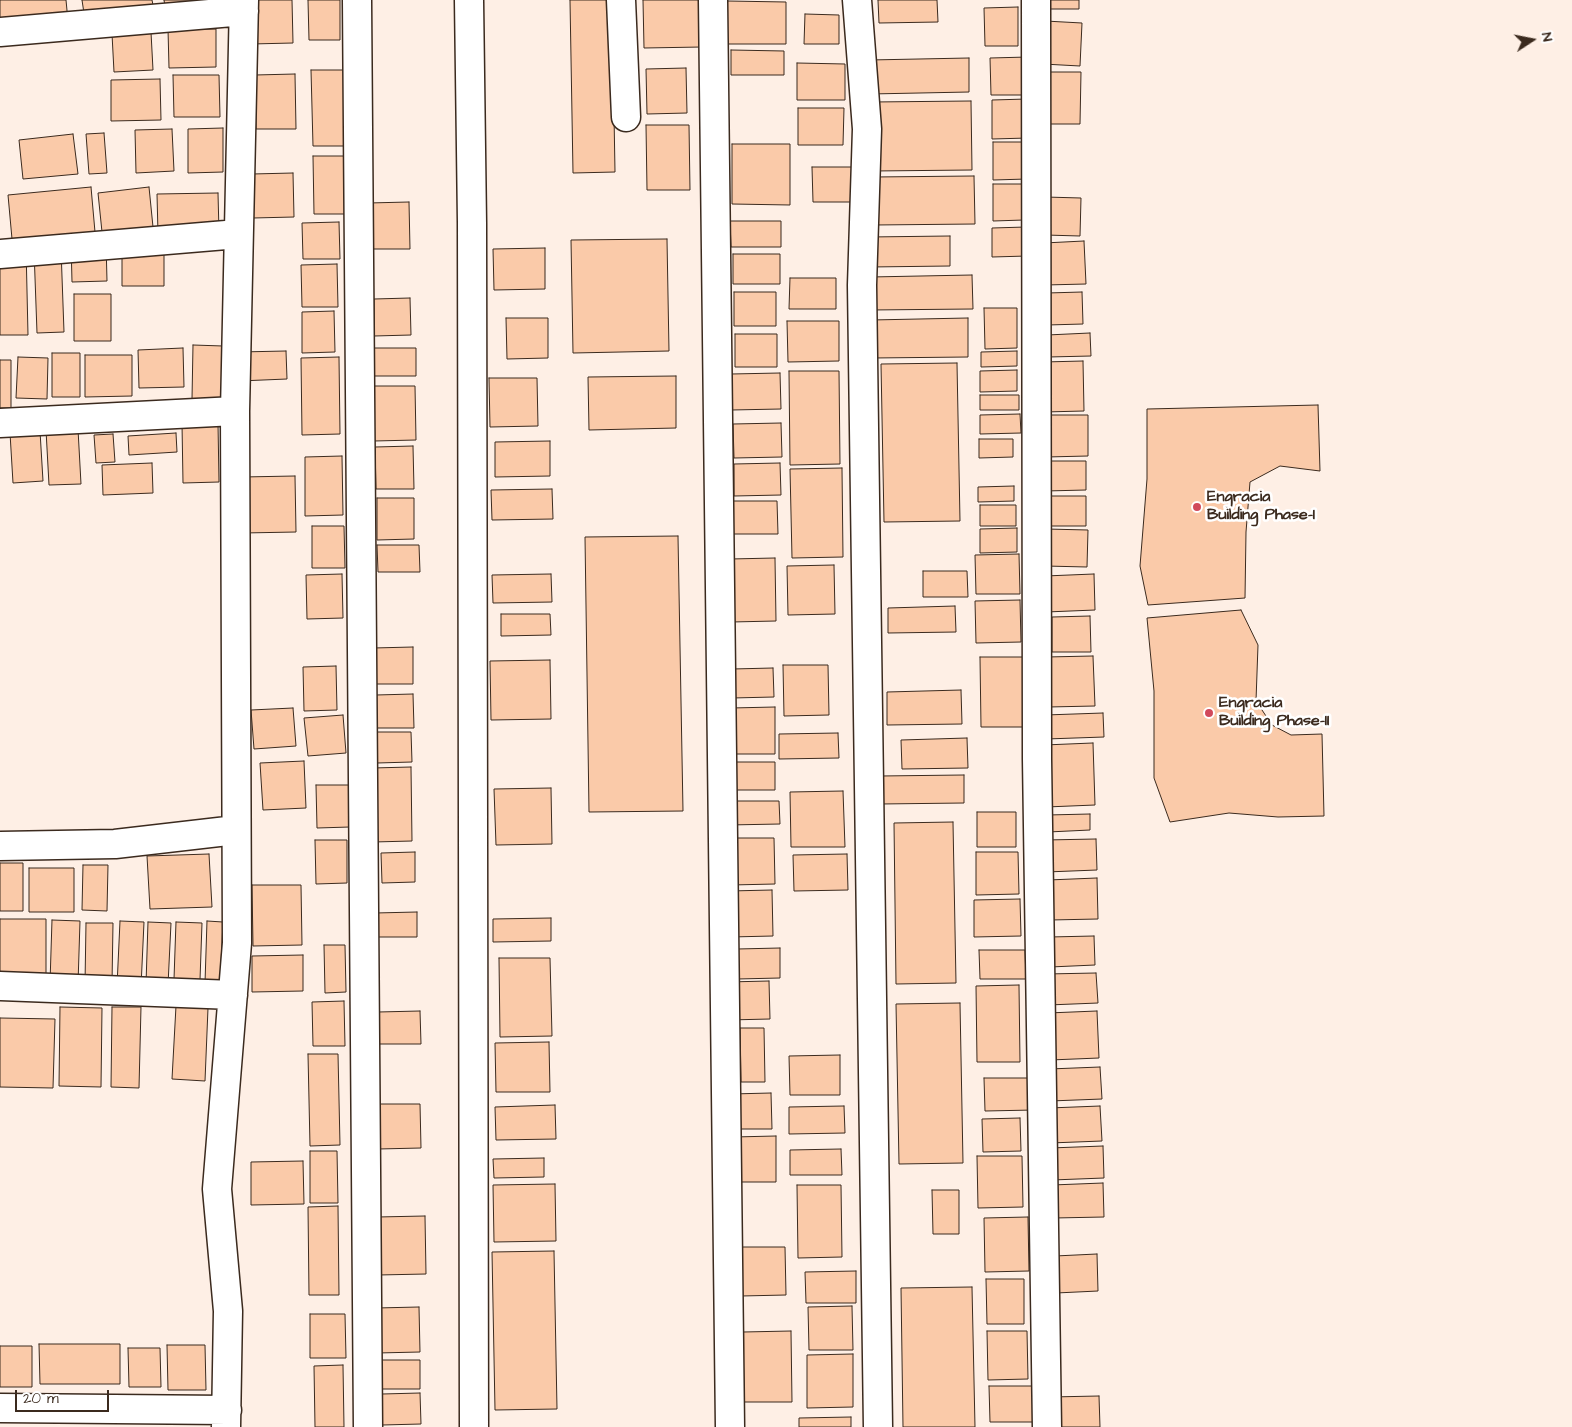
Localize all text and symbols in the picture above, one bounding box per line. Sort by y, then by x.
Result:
north arrow [1507,15,1557,65]
text: N [1536,31,1557,43]
place label: Engracia Building Phase-I [1207,488,1315,526]
marker: Engracia Building Phase-I [1191,501,1203,513]
place label: Engracia Building Phase-II [1219,694,1329,732]
marker: Engracia Building Phase-II [1203,707,1215,719]
scale bar [18,1380,111,1412]
text: 20 m [23,1388,59,1409]

